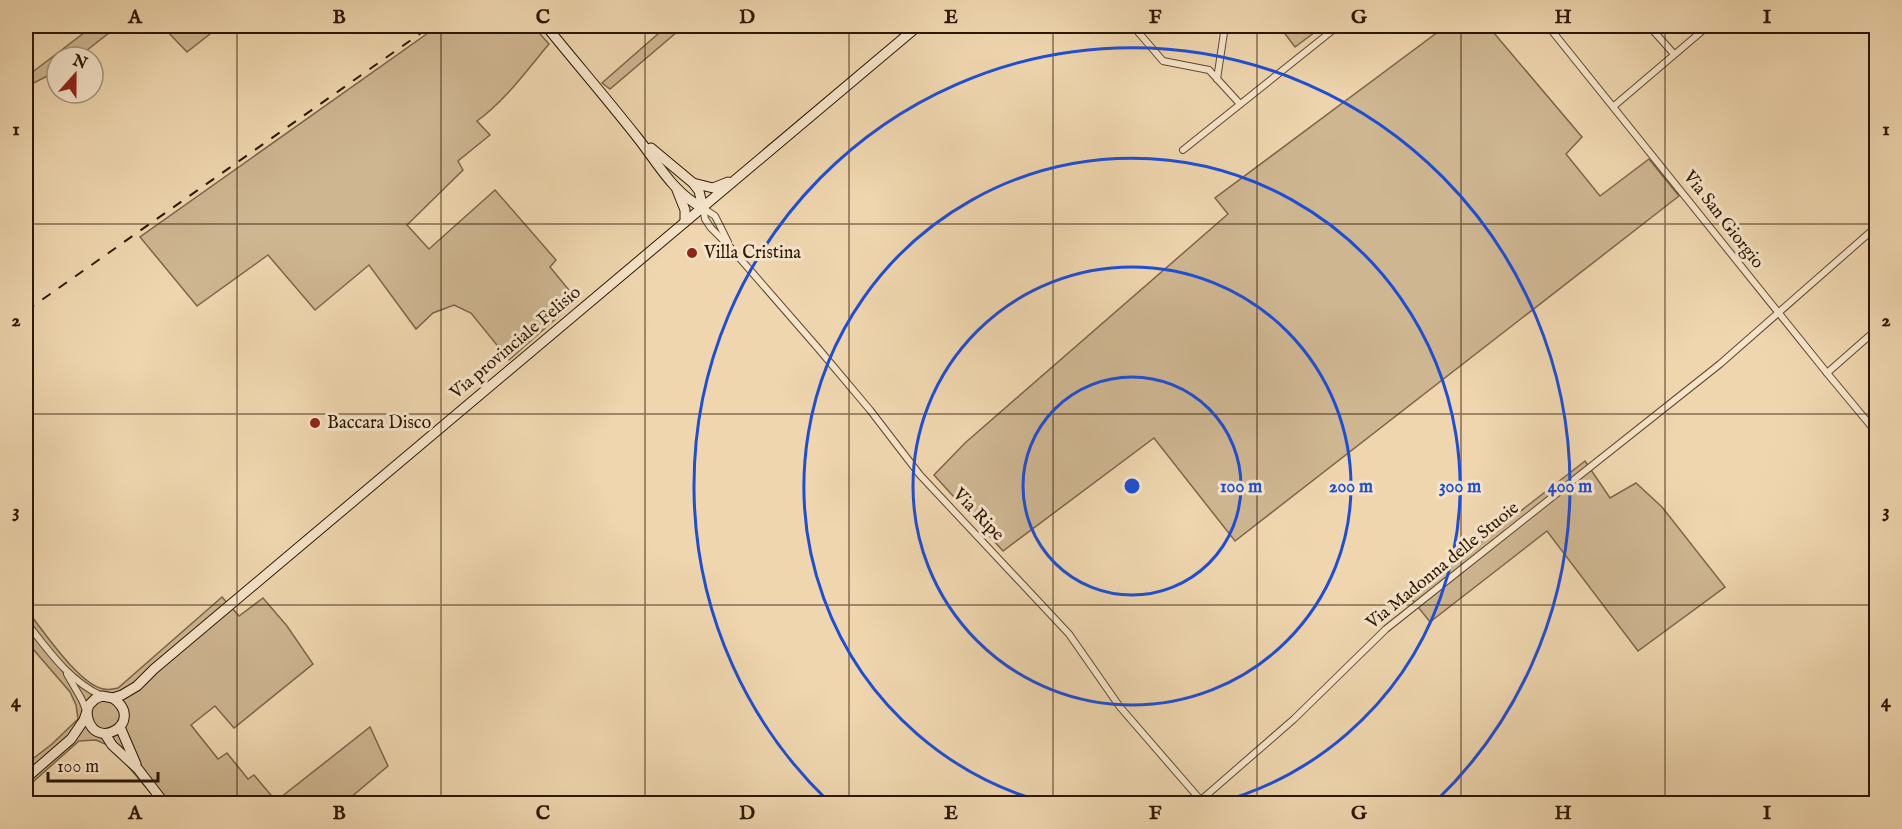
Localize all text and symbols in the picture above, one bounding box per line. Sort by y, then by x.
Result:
text: A [127,5,143,30]
text: B [332,5,346,30]
text: C [536,5,550,30]
text: D [739,5,755,30]
text: E [944,5,958,30]
text: F [1149,5,1162,30]
text: G [1351,5,1368,30]
text: H [1554,5,1572,30]
text: I [1763,5,1772,30]
north arrow [45,45,105,105]
text: N [69,51,90,75]
text: 1 [12,117,20,142]
text: 1 [1882,117,1890,142]
street label: Via San Giorgio [1677,166,1769,274]
place label: Villa Cristina [703,242,801,265]
marker: Villa Cristina [685,246,699,260]
street label: Via provinciale Felisio [445,281,586,405]
text: 2 [11,308,21,333]
text: 2 [1881,308,1891,333]
place label: Baccara Disco [327,412,432,435]
marker: Baccara Disco [308,416,322,430]
centre of rings [1122,476,1142,496]
text: 100 m [1220,476,1262,499]
text: 200 m [1329,476,1373,499]
text: 300 m [1439,476,1481,499]
text: 400 m [1548,476,1592,499]
street label: Via Ripe [947,483,1009,546]
street label: Via Madonna delle Stuoie [1361,497,1524,635]
text: 3 [12,499,20,524]
text: 3 [1882,499,1890,524]
text: 4 [11,689,22,714]
text: 4 [1881,689,1892,714]
scale bar [48,745,158,783]
text: 100 m [57,756,99,779]
text: A [127,801,143,826]
text: B [332,801,346,826]
text: C [536,801,550,826]
text: D [739,801,755,826]
text: E [944,801,958,826]
text: F [1149,801,1162,826]
text: G [1351,801,1368,826]
text: H [1554,801,1572,826]
text: I [1763,801,1772,826]

